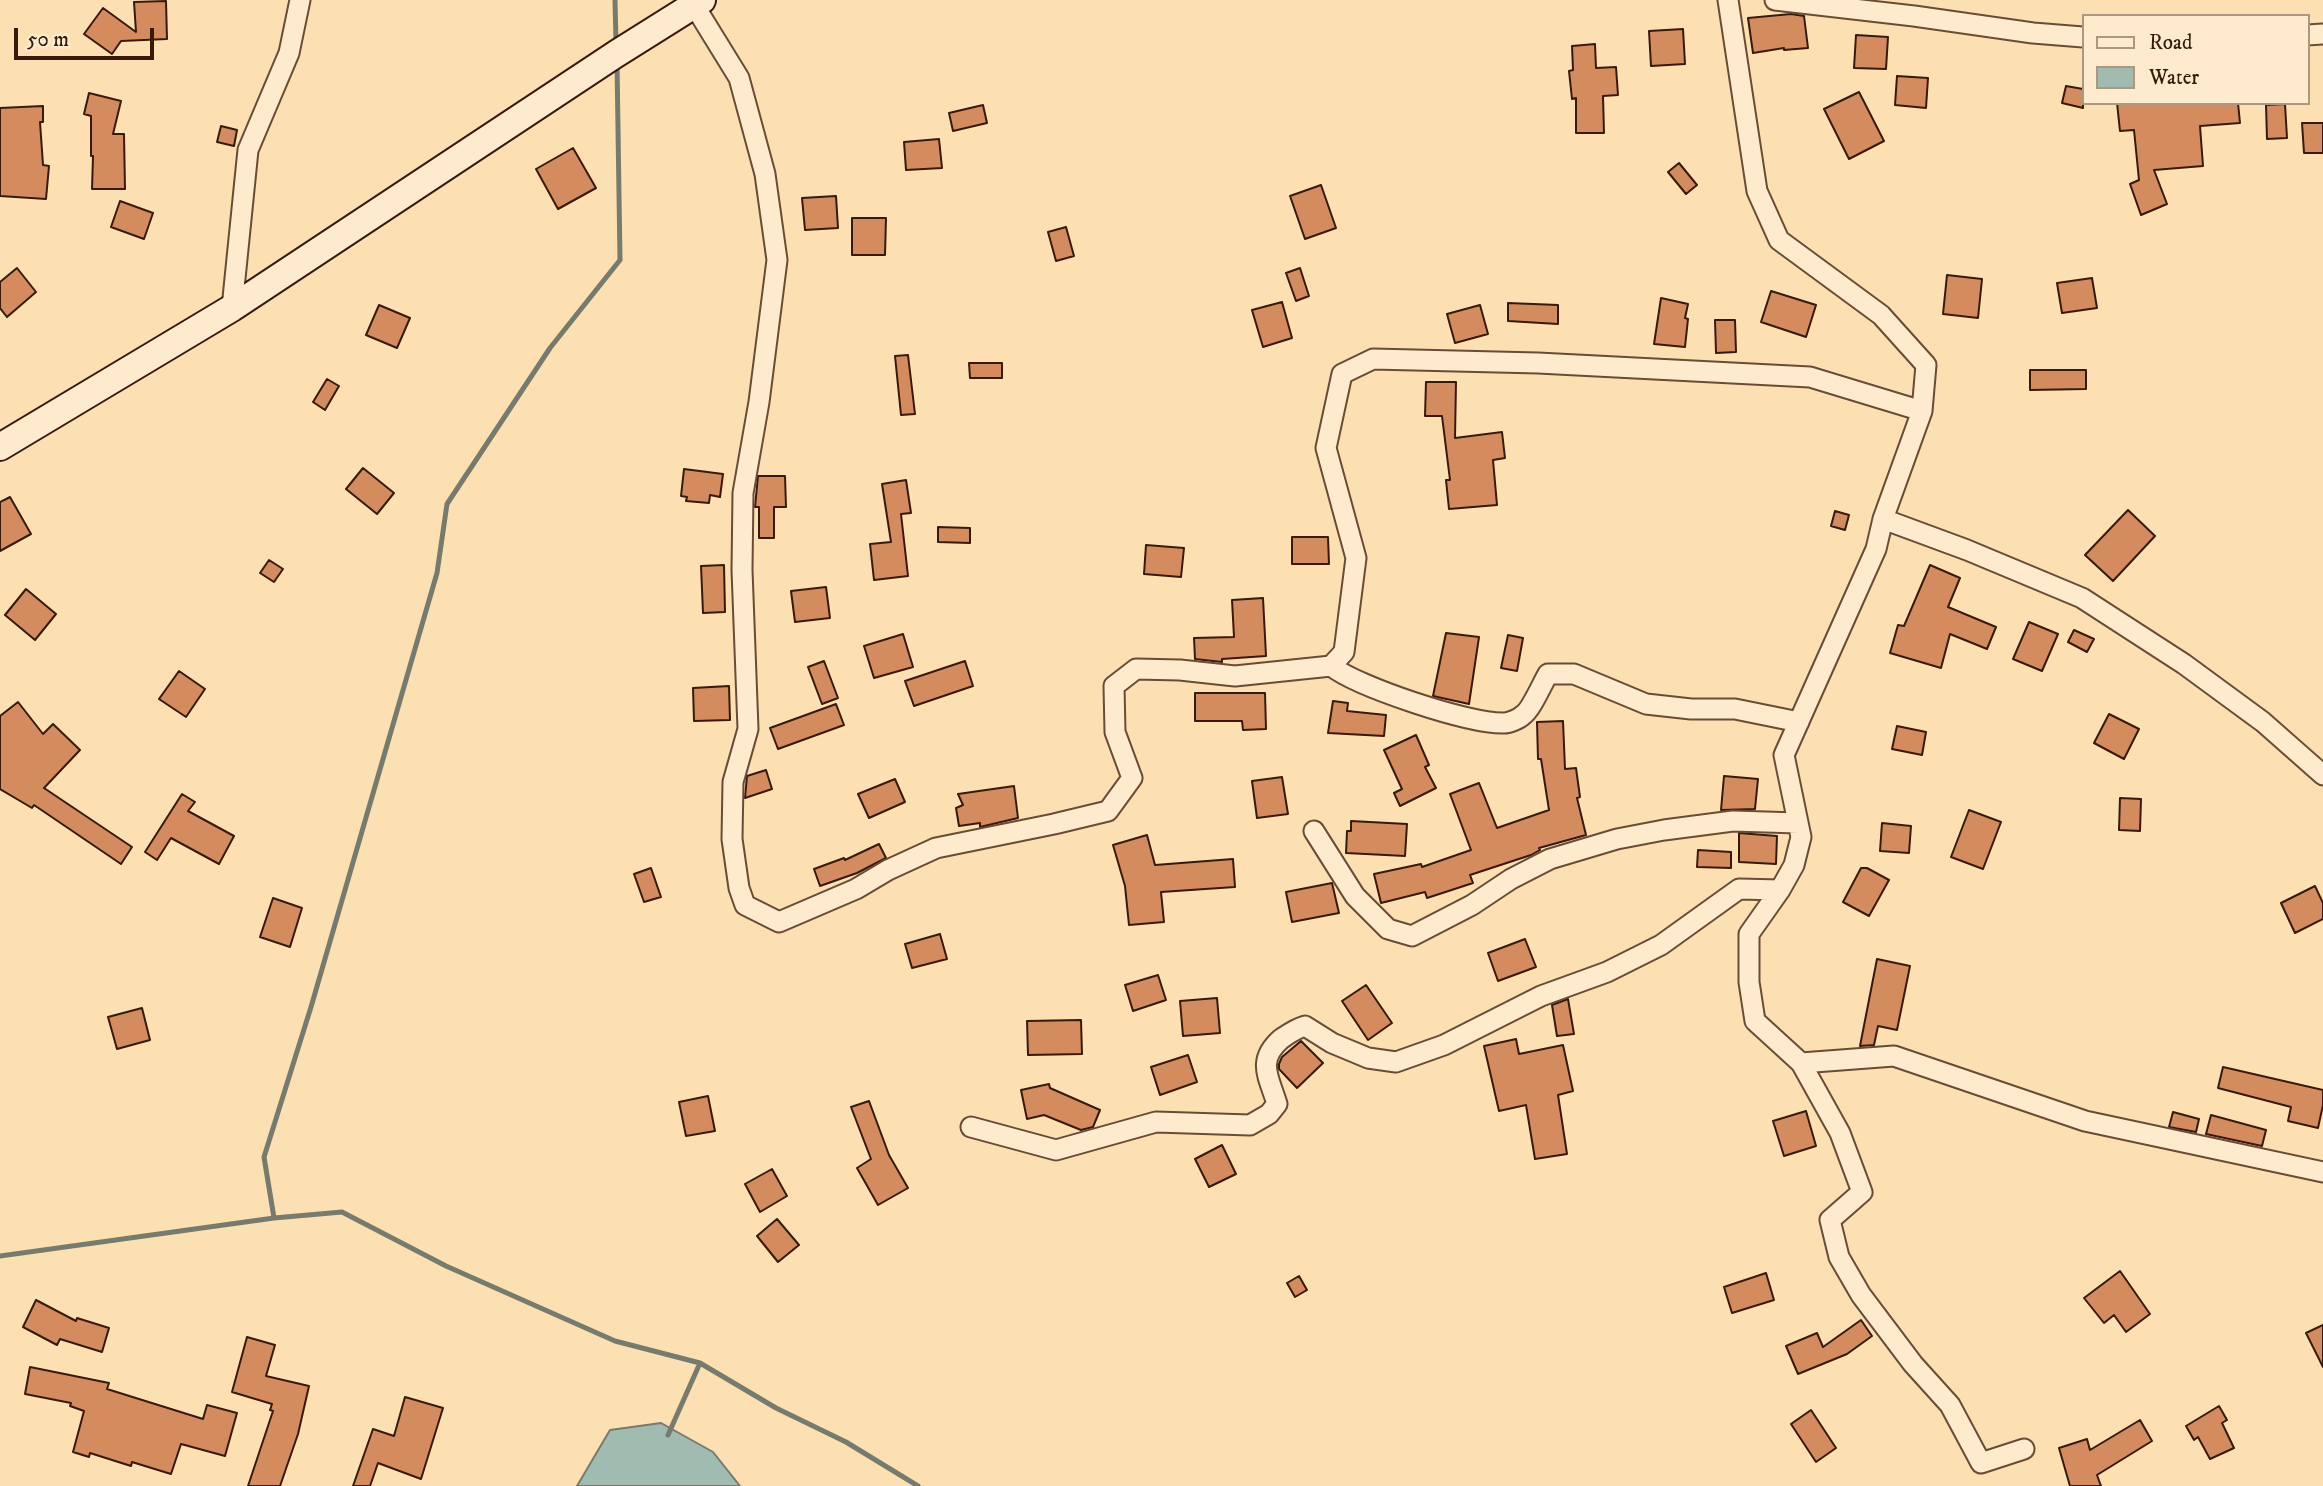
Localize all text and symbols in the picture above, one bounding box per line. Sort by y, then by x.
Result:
scale bar [18,14,158,58]
legend [2082,14,2309,105]
text: 50 m [27,27,69,53]
text: Road [2149,30,2193,56]
text: Water [2149,65,2199,91]

